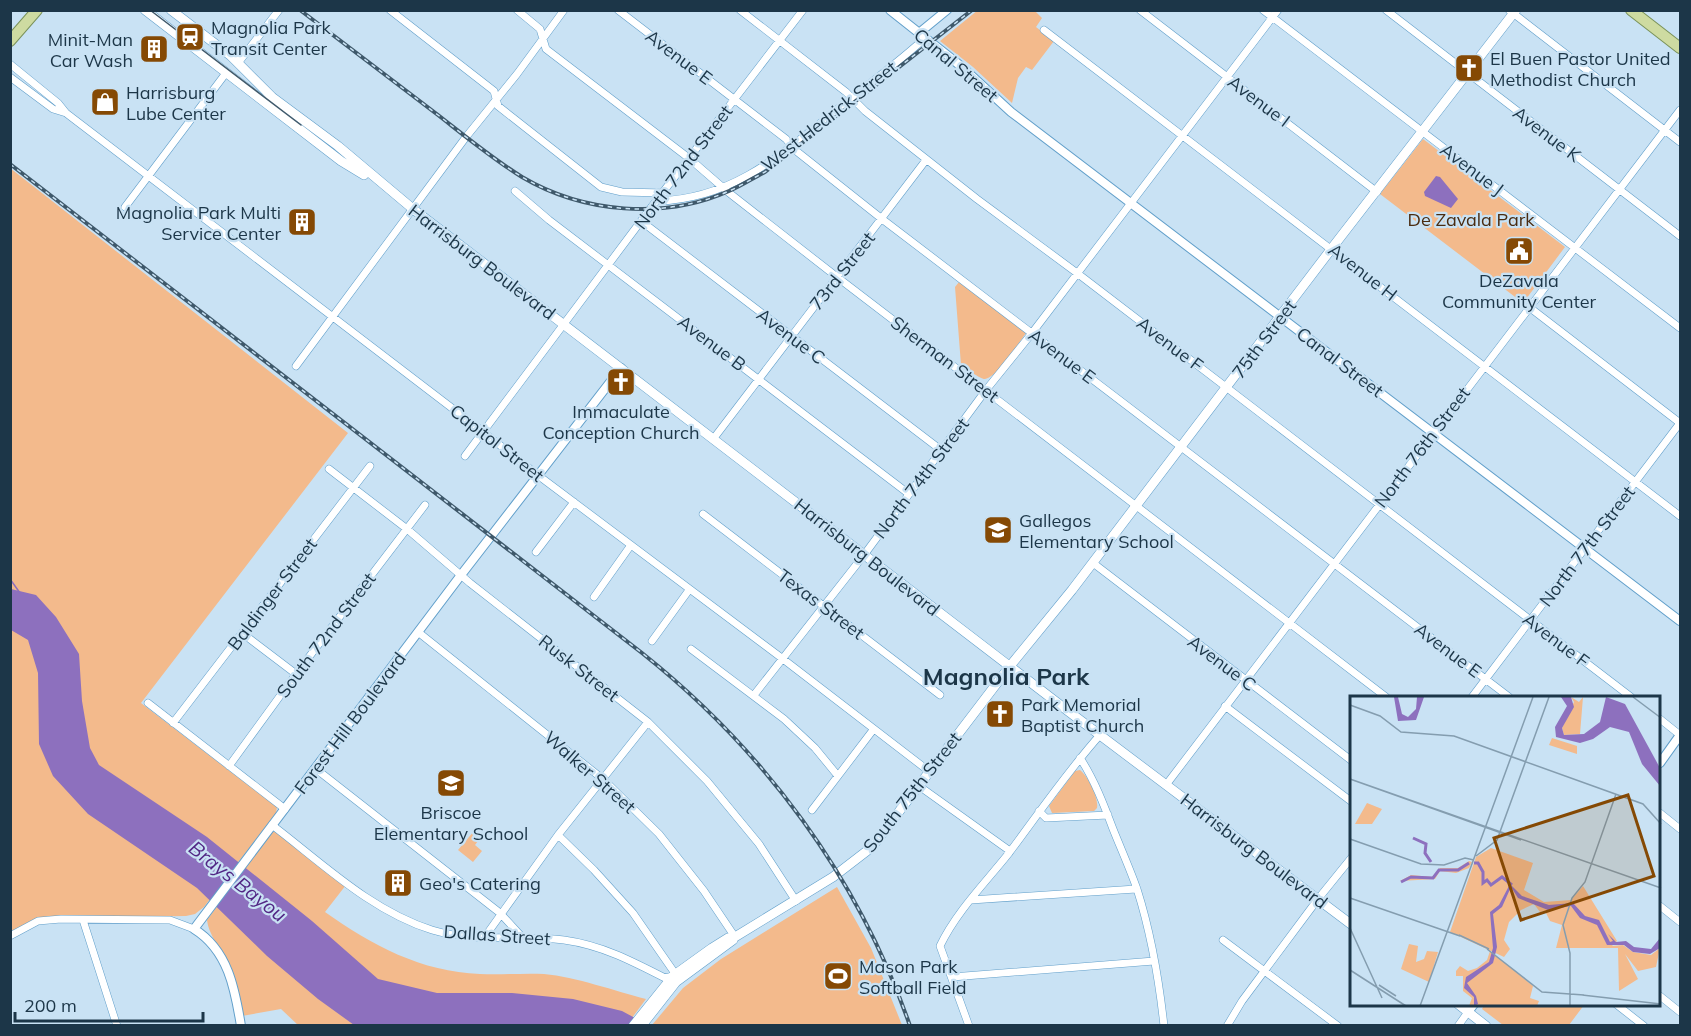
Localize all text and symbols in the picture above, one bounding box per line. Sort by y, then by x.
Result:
place label: Magnolia Park Transit Center [211,16,332,60]
station icon: Magnolia Park Transit Center [174,21,206,53]
street label: Canal Street [909,23,1003,107]
street label: Avenue E [641,24,717,90]
place label: Minit-Man Car Wash [48,28,133,72]
building icon: Minit-Man Car Wash [138,33,170,65]
place label: El Buen Pastor United Methodist Church [1490,47,1671,91]
church icon: El Buen Pastor United Methodist Church [1453,52,1485,84]
street label: West Hedrick Street [756,56,902,176]
street label: Avenue I [1223,70,1295,132]
place label: Harrisburg Lube Center [126,81,226,125]
shop icon: Harrisburg Lube Center [89,86,121,118]
street label: North 72nd Street [629,100,737,234]
street label: Avenue K [1509,101,1586,167]
street label: Avenue J [1436,138,1508,200]
street label: Harrisburg Boulevard [404,199,560,325]
place label: Magnolia Park Multi Service Center [116,201,281,245]
building icon: Magnolia Park Multi Service Center [286,206,318,238]
park label: De Zavala Park [1407,208,1535,231]
street label: 73rd Street [804,227,880,315]
public building icon: DeZavala Community Center [1503,235,1535,267]
street label: Avenue H [1324,238,1402,306]
place label: DeZavala Community Center [1442,269,1596,313]
street label: 75th Street [1227,295,1301,383]
street label: Avenue C [752,303,830,369]
street label: Avenue B [673,310,751,376]
street label: Sherman Street [886,311,1004,407]
street label: Avenue F [1132,311,1208,377]
street label: Canal Street [1292,322,1388,402]
street label: Avenue E [1024,323,1100,389]
church icon: Immaculate Conception Church [605,366,637,398]
street label: North 76th Street [1369,382,1475,512]
street label: Capitol Street [445,399,549,487]
place label: Immaculate Conception Church [543,400,699,444]
street label: North 74th Street [868,413,974,543]
street label: North 77th Street [1534,481,1640,611]
street label: Harrisburg Boulevard [790,493,944,621]
place label: Gallegos Elementary School [1019,509,1174,553]
school or university icon: Gallegos Elementary School [982,514,1014,546]
street label: Baldinger Street [222,533,322,655]
street label: Texas Street [773,564,869,644]
street label: South 72nd Street [271,568,381,702]
street label: Avenue F [1518,607,1594,673]
street label: Avenue E [1410,617,1486,683]
street label: Rusk Street [534,630,624,706]
street label: Avenue C [1183,630,1261,696]
street label: Forest Hill Boulevard [289,648,411,798]
district label: Magnolia Park [923,661,1090,691]
place label: Park Memorial Baptist Church [1021,693,1144,737]
inset map [1350,696,1661,1006]
church icon: Park Memorial Baptist Church [984,698,1016,730]
street label: Walker Street [539,726,641,818]
street label: South 75th Street [858,727,966,857]
school or university icon: Briscoe Elementary School [435,767,467,799]
street label: Harrisburg Boulevard [1176,788,1332,914]
place label: Briscoe Elementary School [374,801,528,845]
water label: Brays Bayou [184,835,292,927]
building icon: Geo's Catering [382,867,414,899]
place label: Geo's Catering [419,872,541,895]
street label: Dallas Street [443,920,551,950]
place label: Mason Park Softball Field [859,955,967,999]
sports icon: Mason Park Softball Field [822,960,854,992]
scale bar [15,985,202,1023]
text: 200 m [24,994,77,1017]

